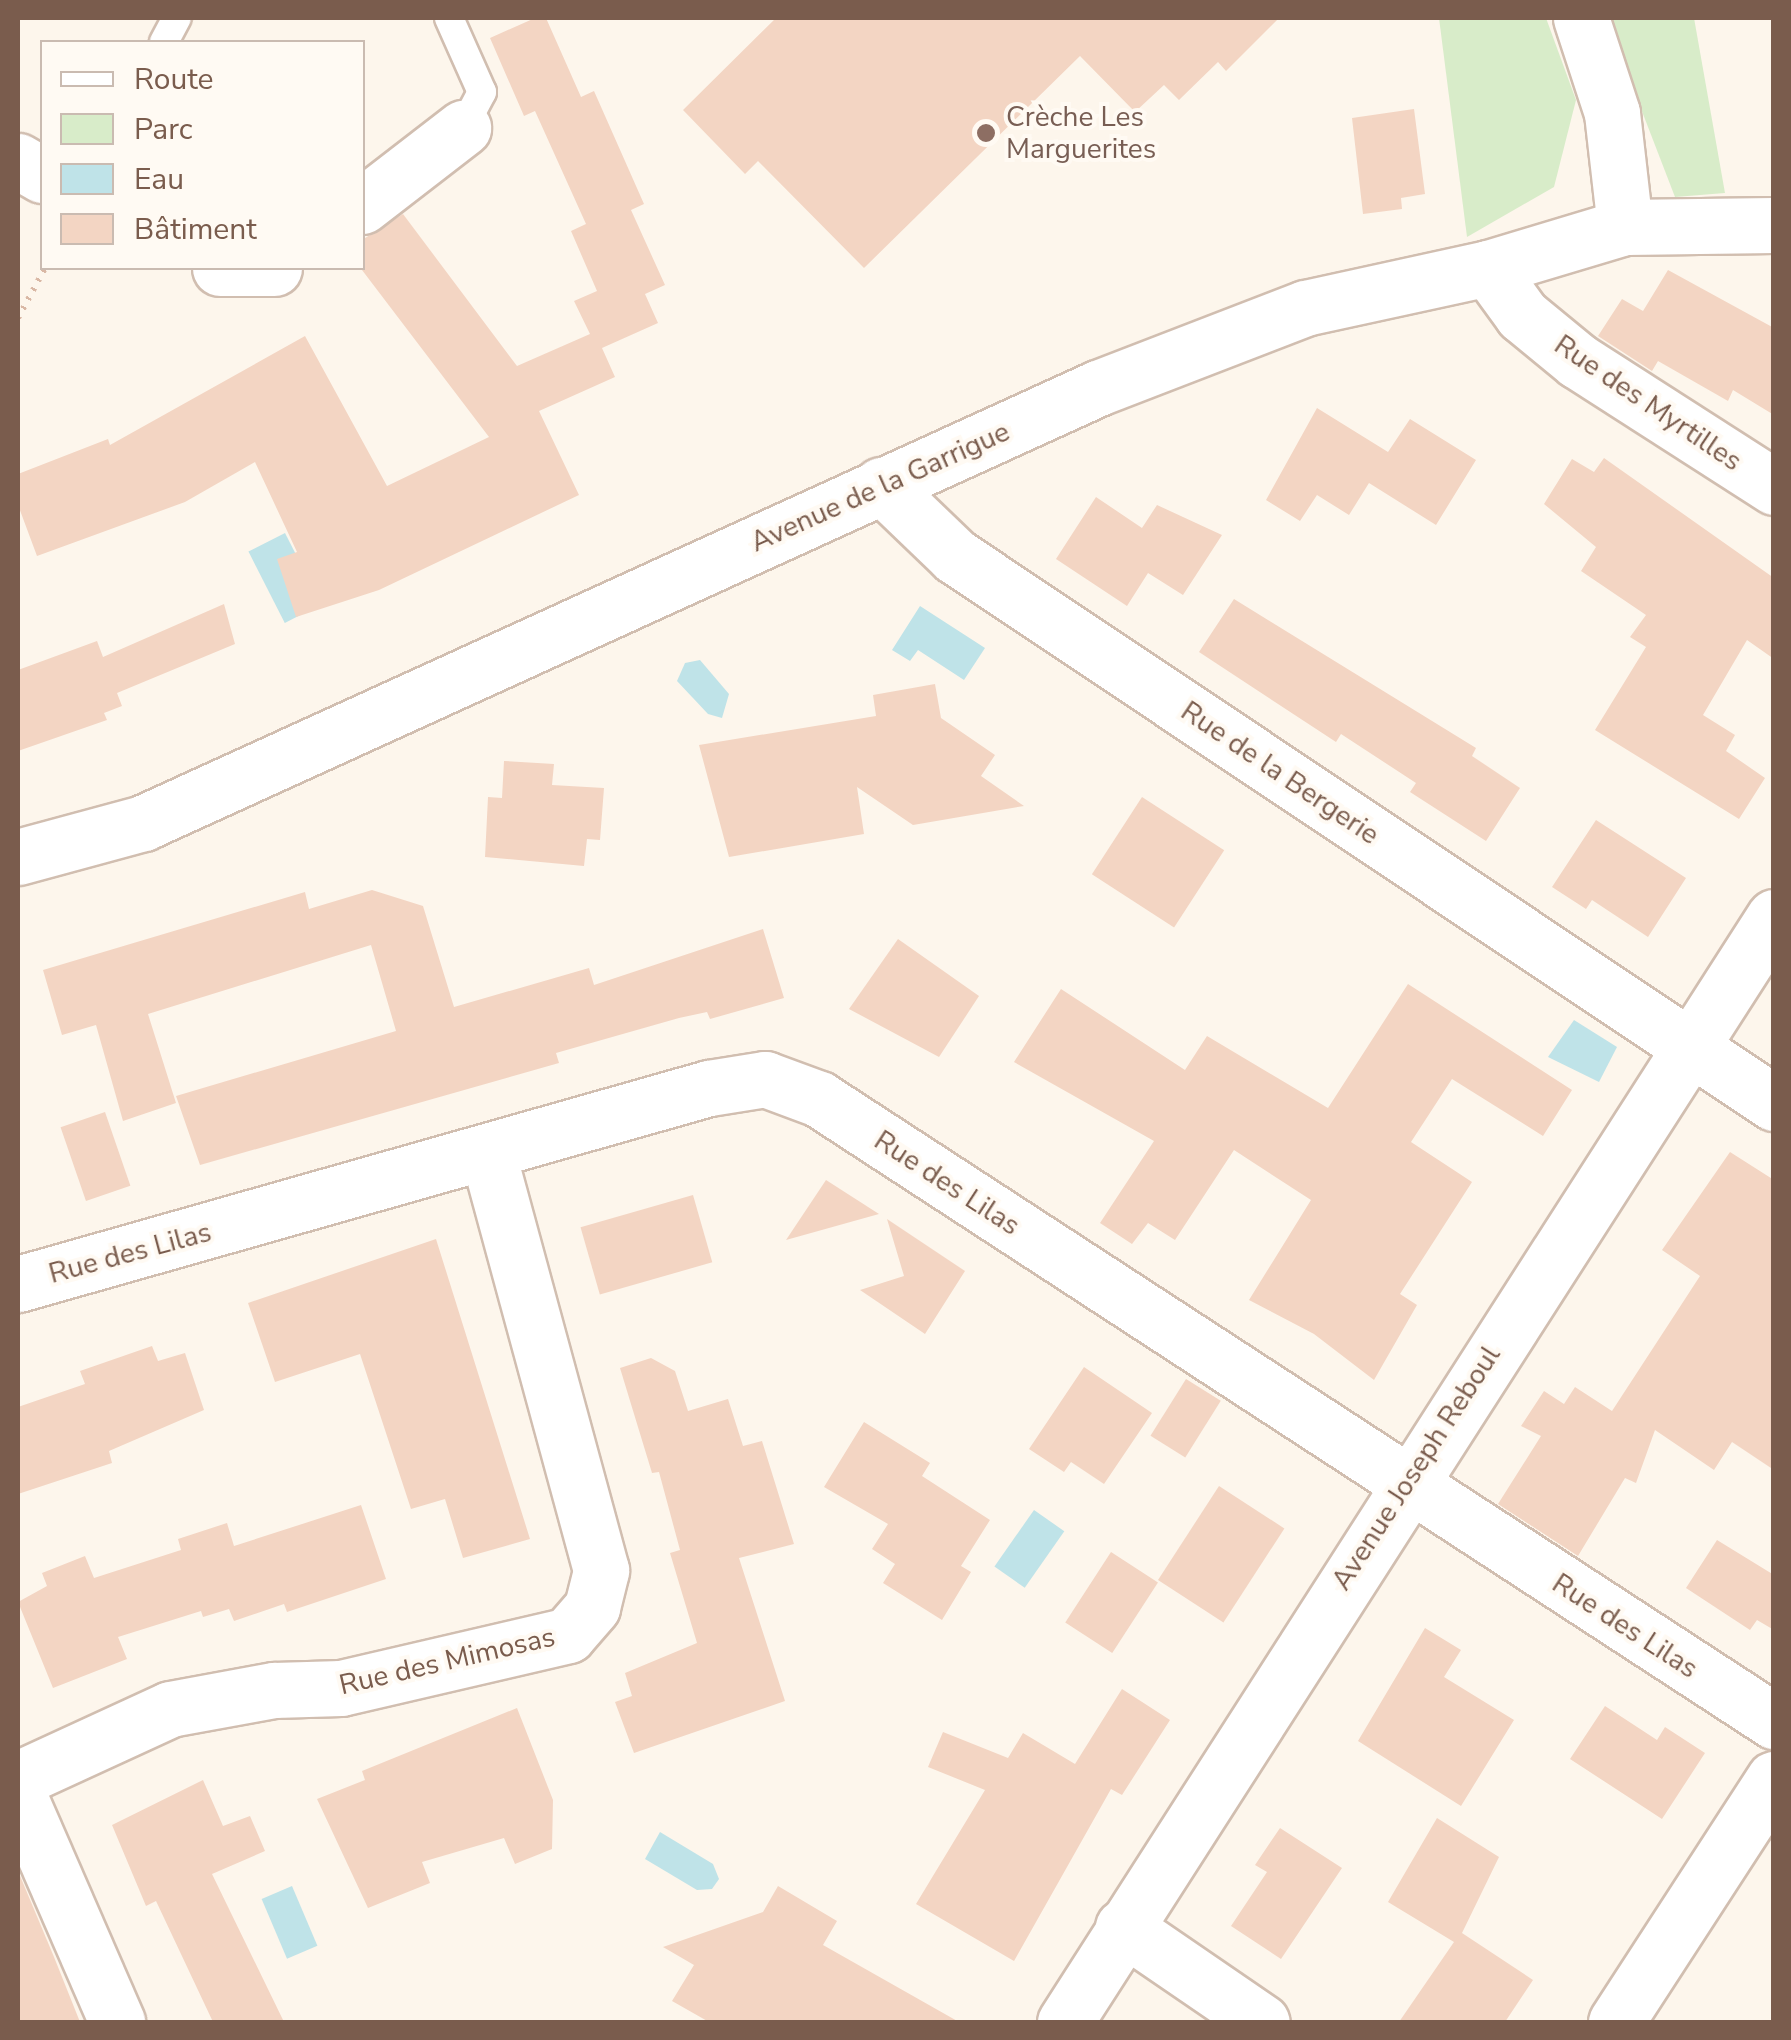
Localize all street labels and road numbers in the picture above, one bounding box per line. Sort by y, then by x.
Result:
street label: Rue des Myrtilles [1548,328,1748,478]
street label: Avenue de la Garrigue [745,415,1015,559]
street label: Rue de la Bergerie [1175,694,1385,852]
street label: Rue des Lilas [868,1124,1026,1242]
street label: Rue des Lilas [45,1215,215,1291]
street label: Avenue Joseph Reboul [1325,1340,1507,1596]
street label: Rue des Lilas [1546,1567,1704,1685]
street label: Rue des Mimosas [336,1620,558,1702]

